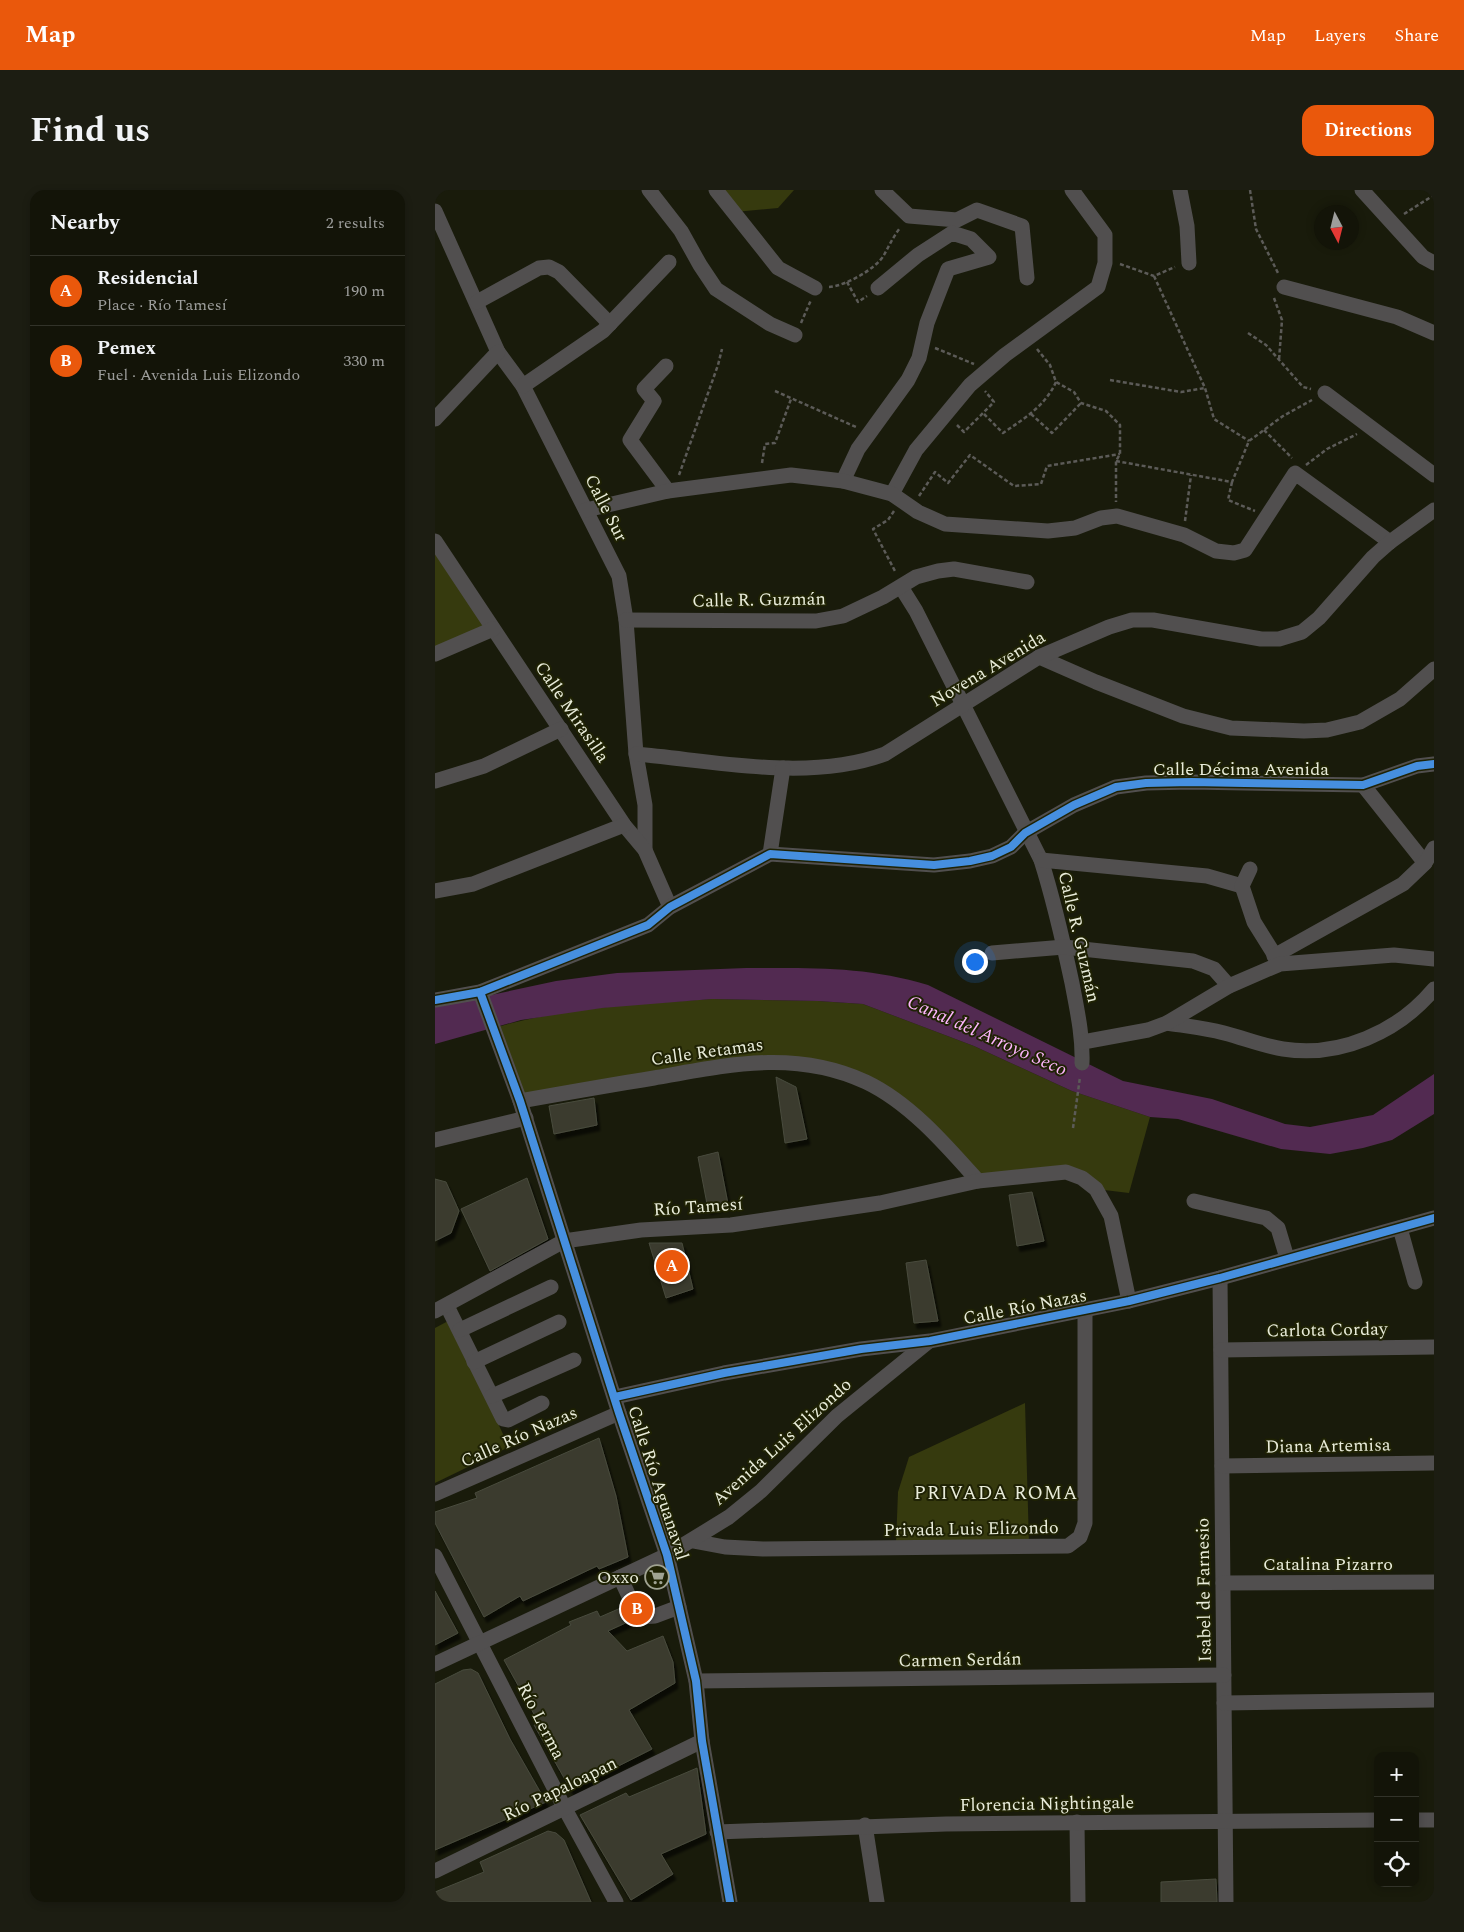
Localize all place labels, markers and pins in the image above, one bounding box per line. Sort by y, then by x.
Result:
pin: A [656,1247,688,1285]
place label: Oxxo [597,1564,639,1591]
supermarket icon: Oxxo [644,1564,670,1590]
pin: B [621,1590,653,1628]

